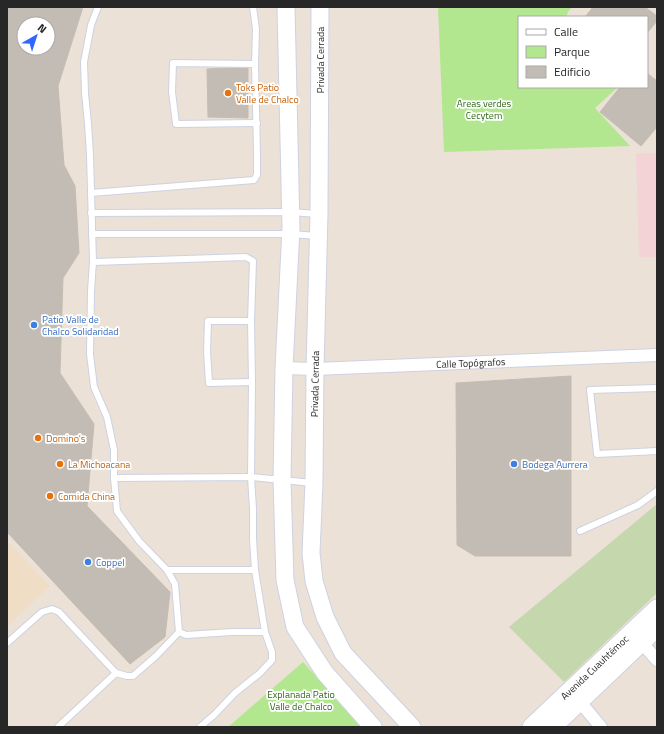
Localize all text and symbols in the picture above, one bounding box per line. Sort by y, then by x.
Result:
north arrow [16,16,56,56]
legend [518,16,648,88]
text: N [34,20,50,37]
text: Calle [554,22,578,41]
street label: Privada Cerrada [313,27,328,93]
text: Parque [554,42,590,61]
text: Edificio [554,62,590,81]
place label: Toks Patio Valle de Chalco [236,80,299,107]
marker: Toks Patio Valle de Chalco [223,88,233,98]
park label: Areas verdes Cecytem [457,96,512,123]
place label: Patio Valle de Chalco Solidaridad [42,312,119,339]
marker: Patio Valle de Chalco Solidaridad [29,320,39,330]
street label: Privada Cerrada [307,351,323,417]
street label: Calle Topógrafos [436,354,506,372]
place label: Domino's [46,431,86,446]
marker: Domino's [33,433,43,443]
place label: La Michoacana [68,457,130,472]
place label: Bodega Aurrera [522,457,588,472]
marker: La Michoacana [55,459,65,469]
marker: Bodega Aurrera [509,459,519,469]
place label: Comida China [58,489,115,504]
marker: Comida China [45,491,55,501]
place label: Coppel [96,555,125,570]
marker: Coppel [83,557,93,567]
street label: Avenida Cuauhtémoc [557,631,632,703]
park label: Explanada Patio Valle de Chalco [267,687,335,714]

